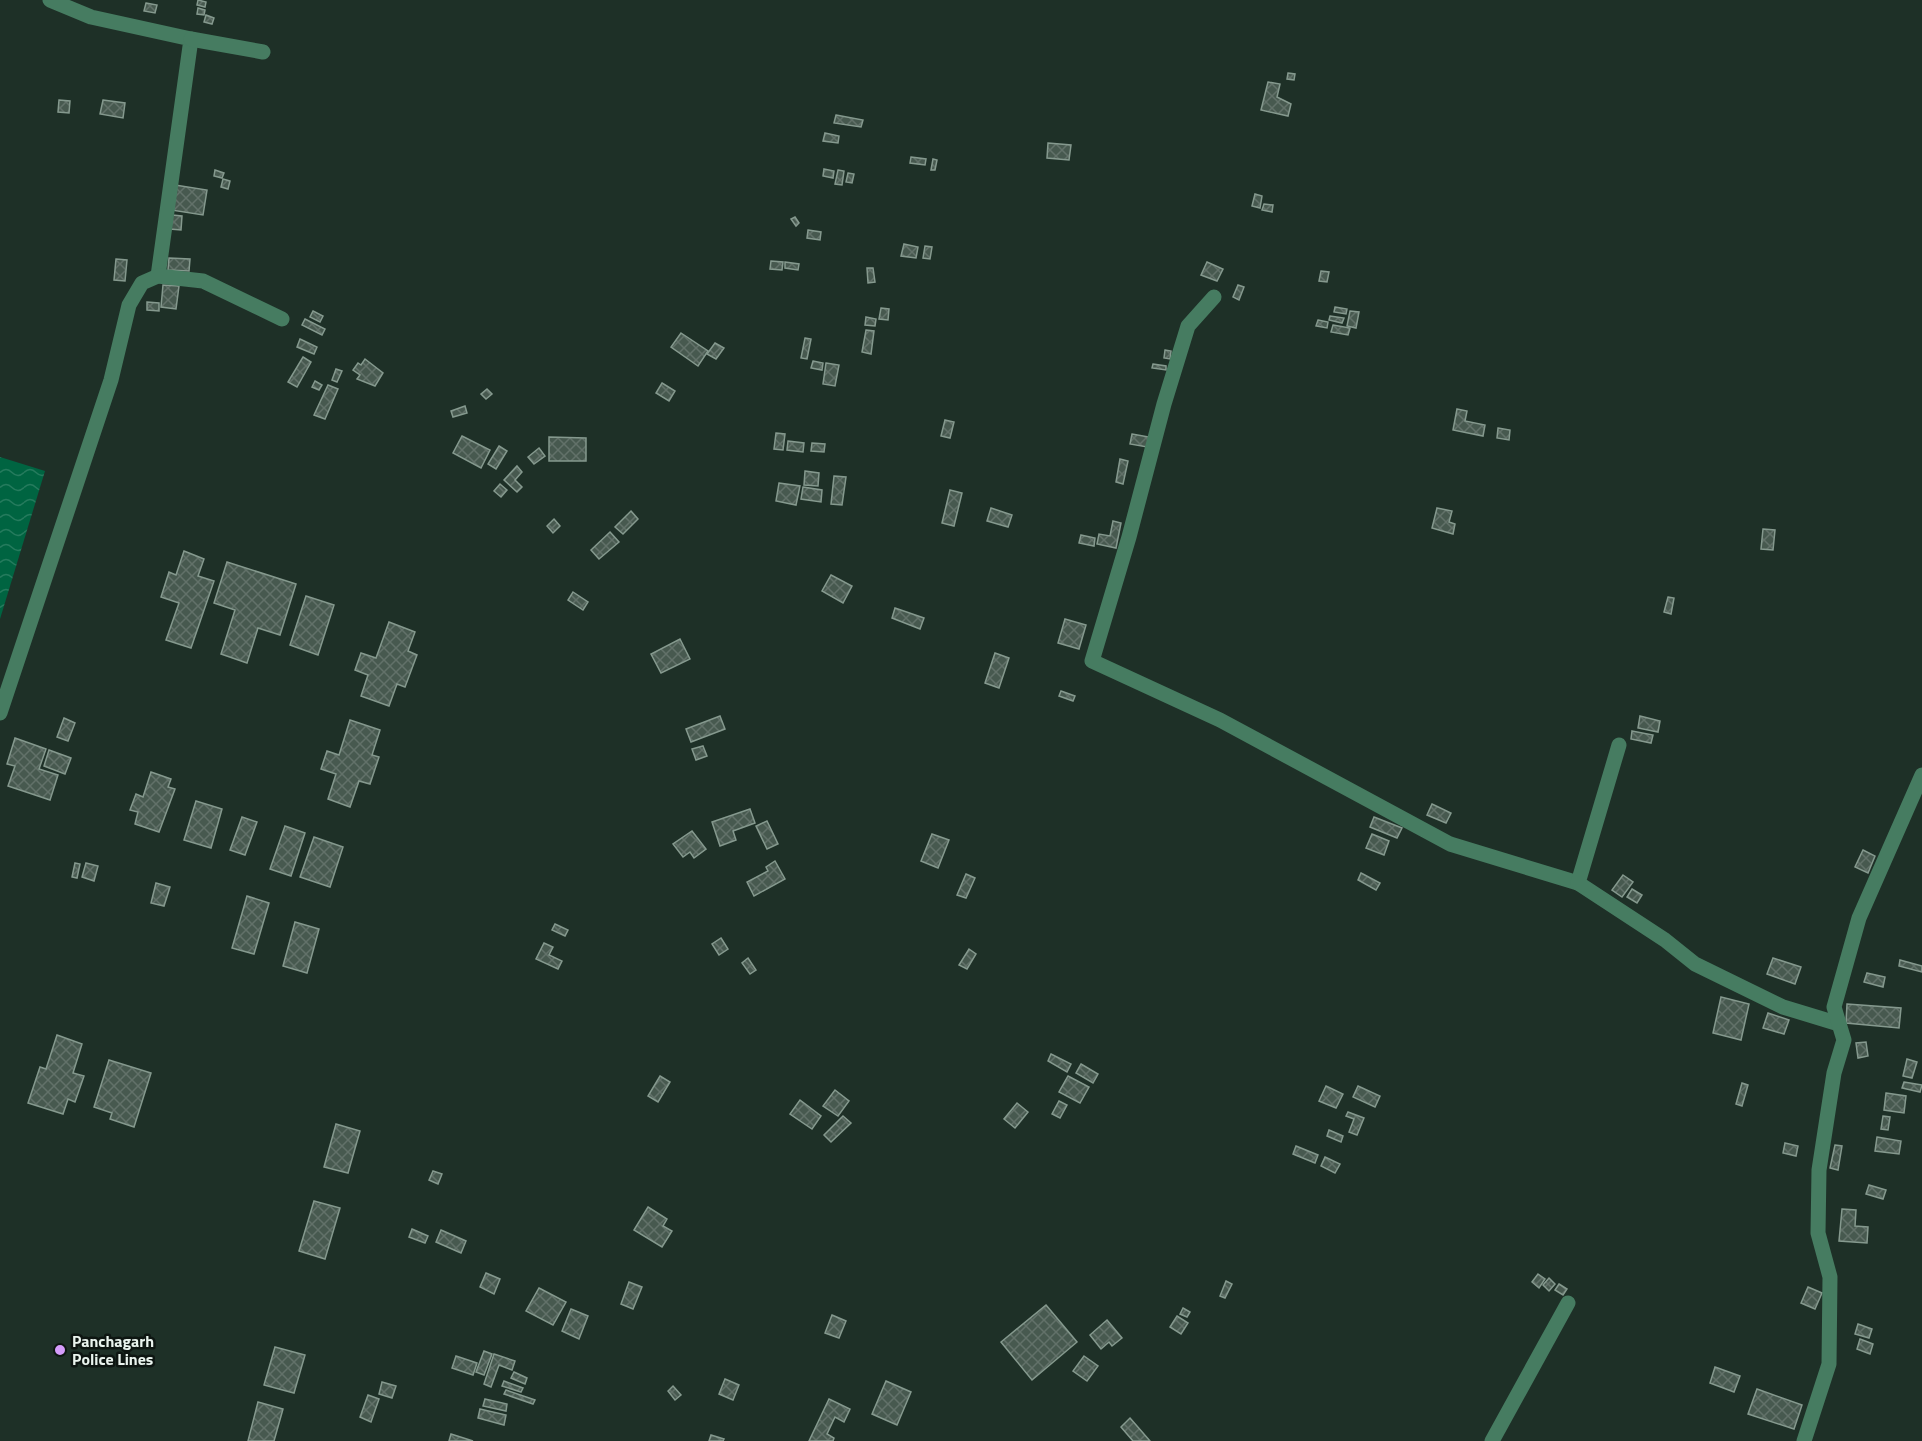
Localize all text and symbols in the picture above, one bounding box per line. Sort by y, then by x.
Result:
place label: Panchagarh Police Lines [72,1329,154,1371]
marker: Panchagarh Police Lines [53,1343,67,1357]

